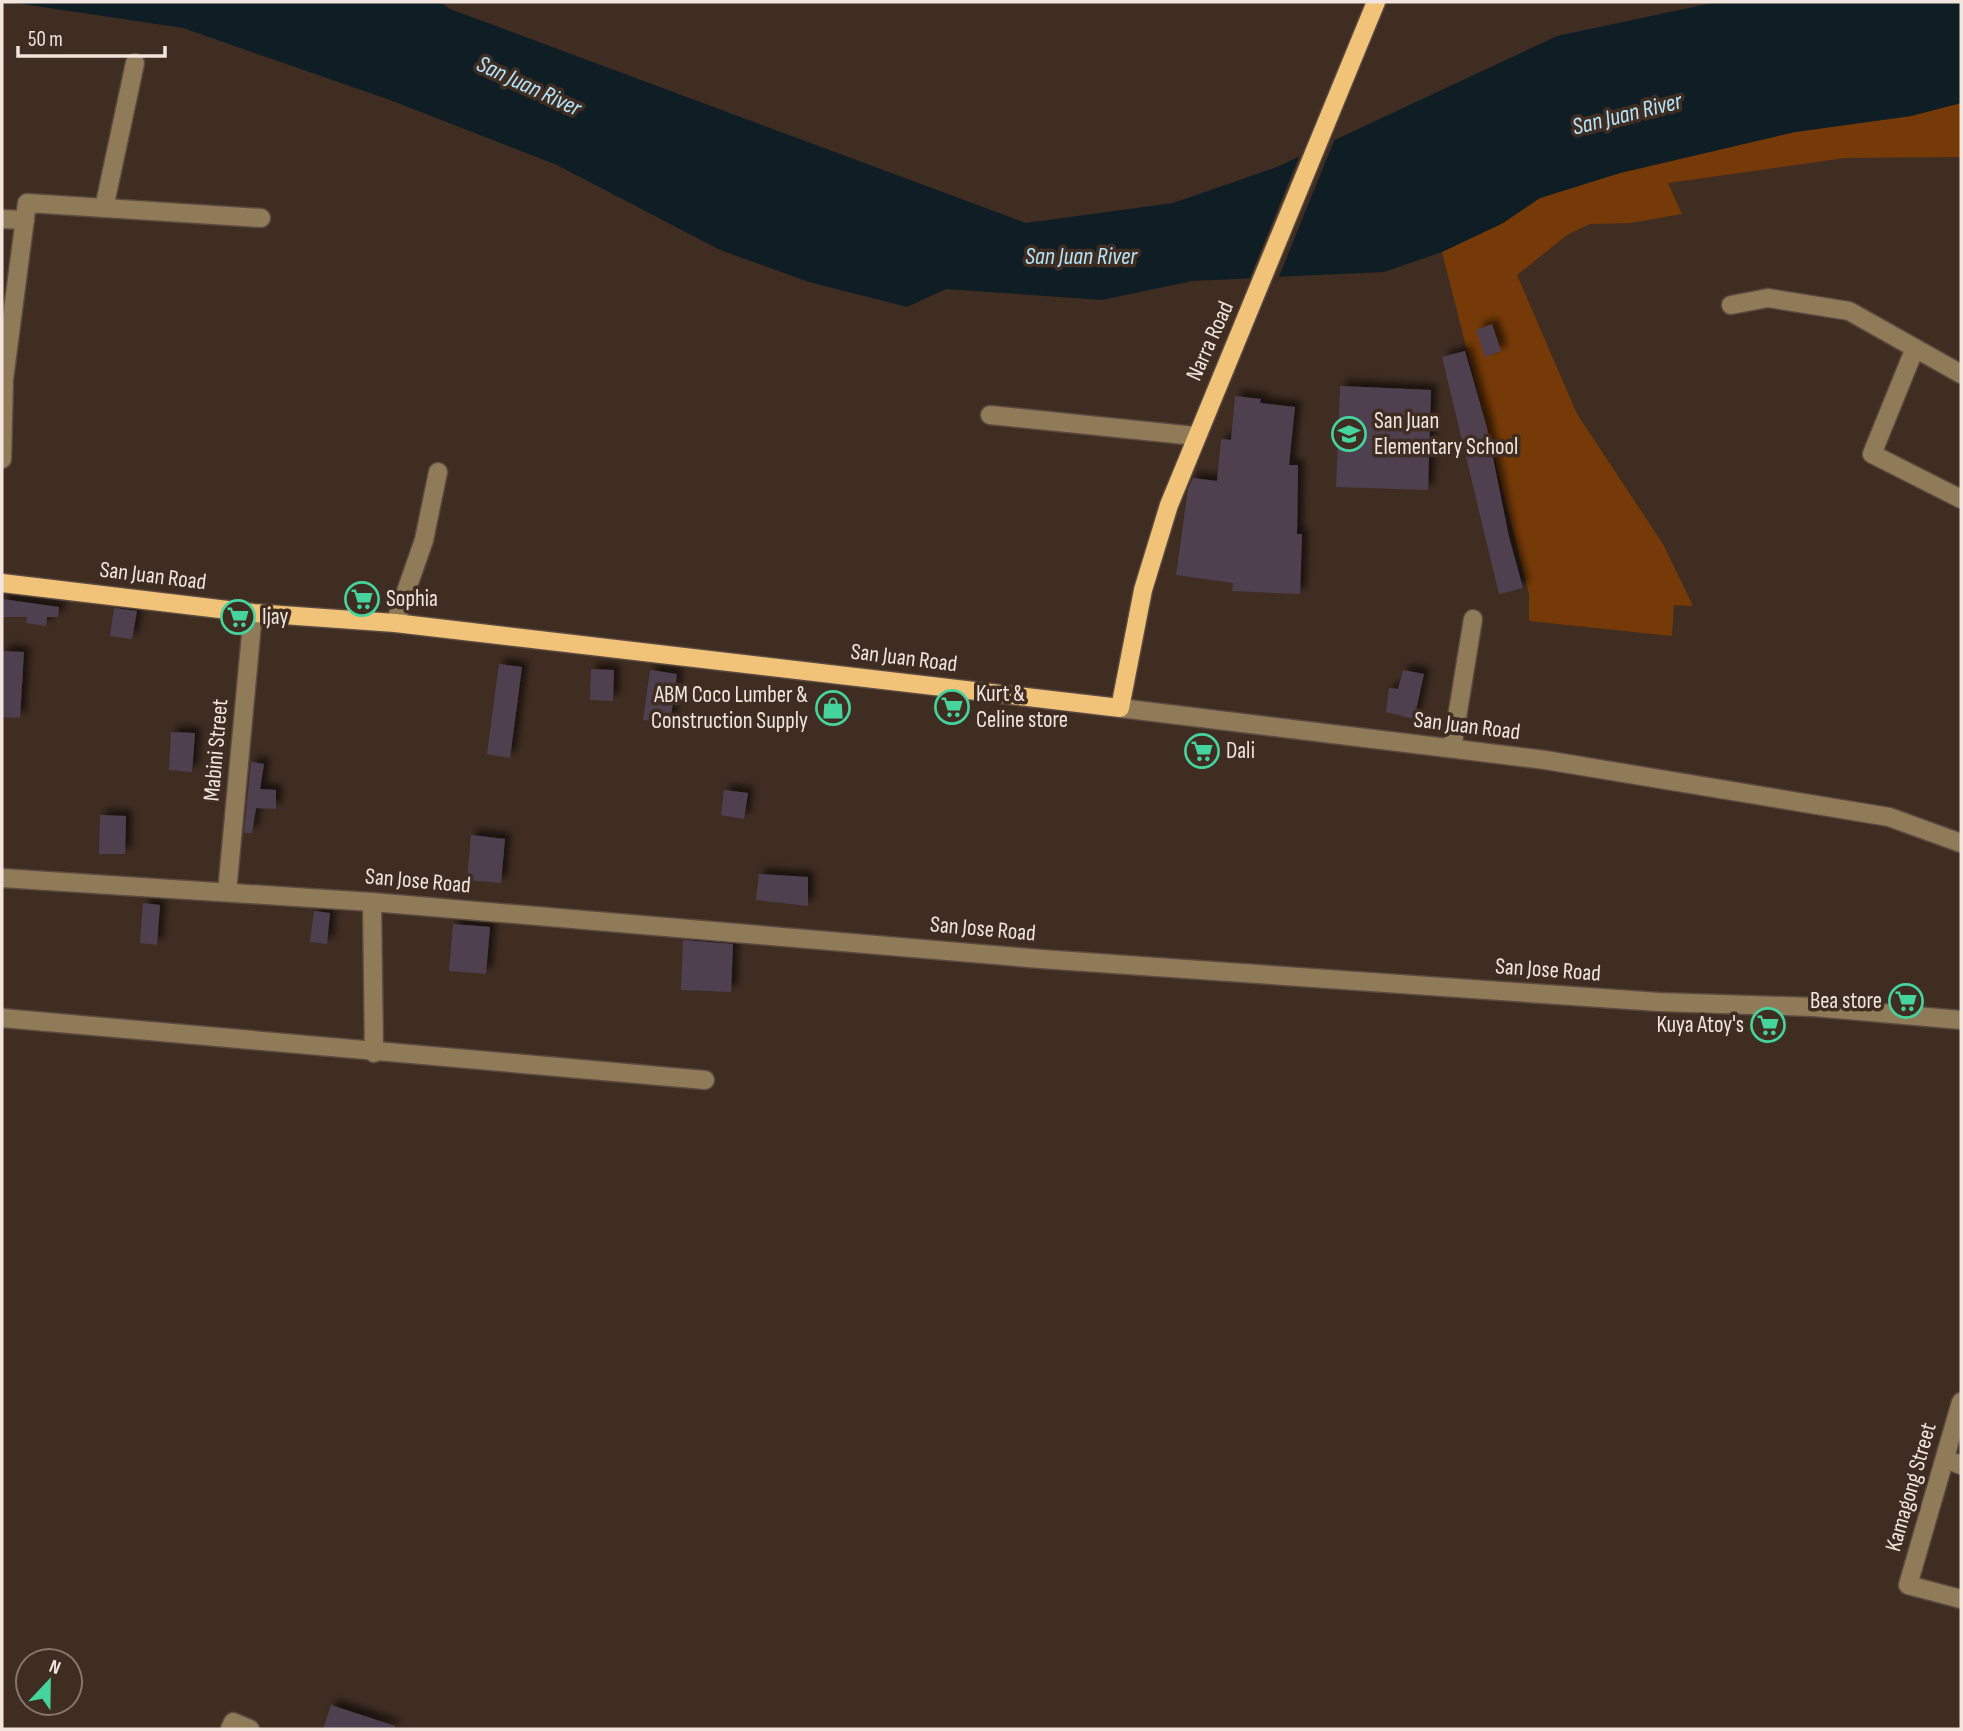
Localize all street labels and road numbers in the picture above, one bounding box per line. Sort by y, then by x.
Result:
street label: Narra Road [1180,297,1240,385]
street label: San Juan Road [98,556,208,596]
street label: San Juan Road [849,638,959,678]
street label: Mabini Street [198,698,234,802]
street label: San Juan Road [1412,706,1522,746]
street label: San Jose Road [364,862,472,900]
street label: San Jose Road [929,910,1037,948]
street label: San Jose Road [1494,952,1602,988]
street label: Kamagong Street [1879,1419,1943,1555]

